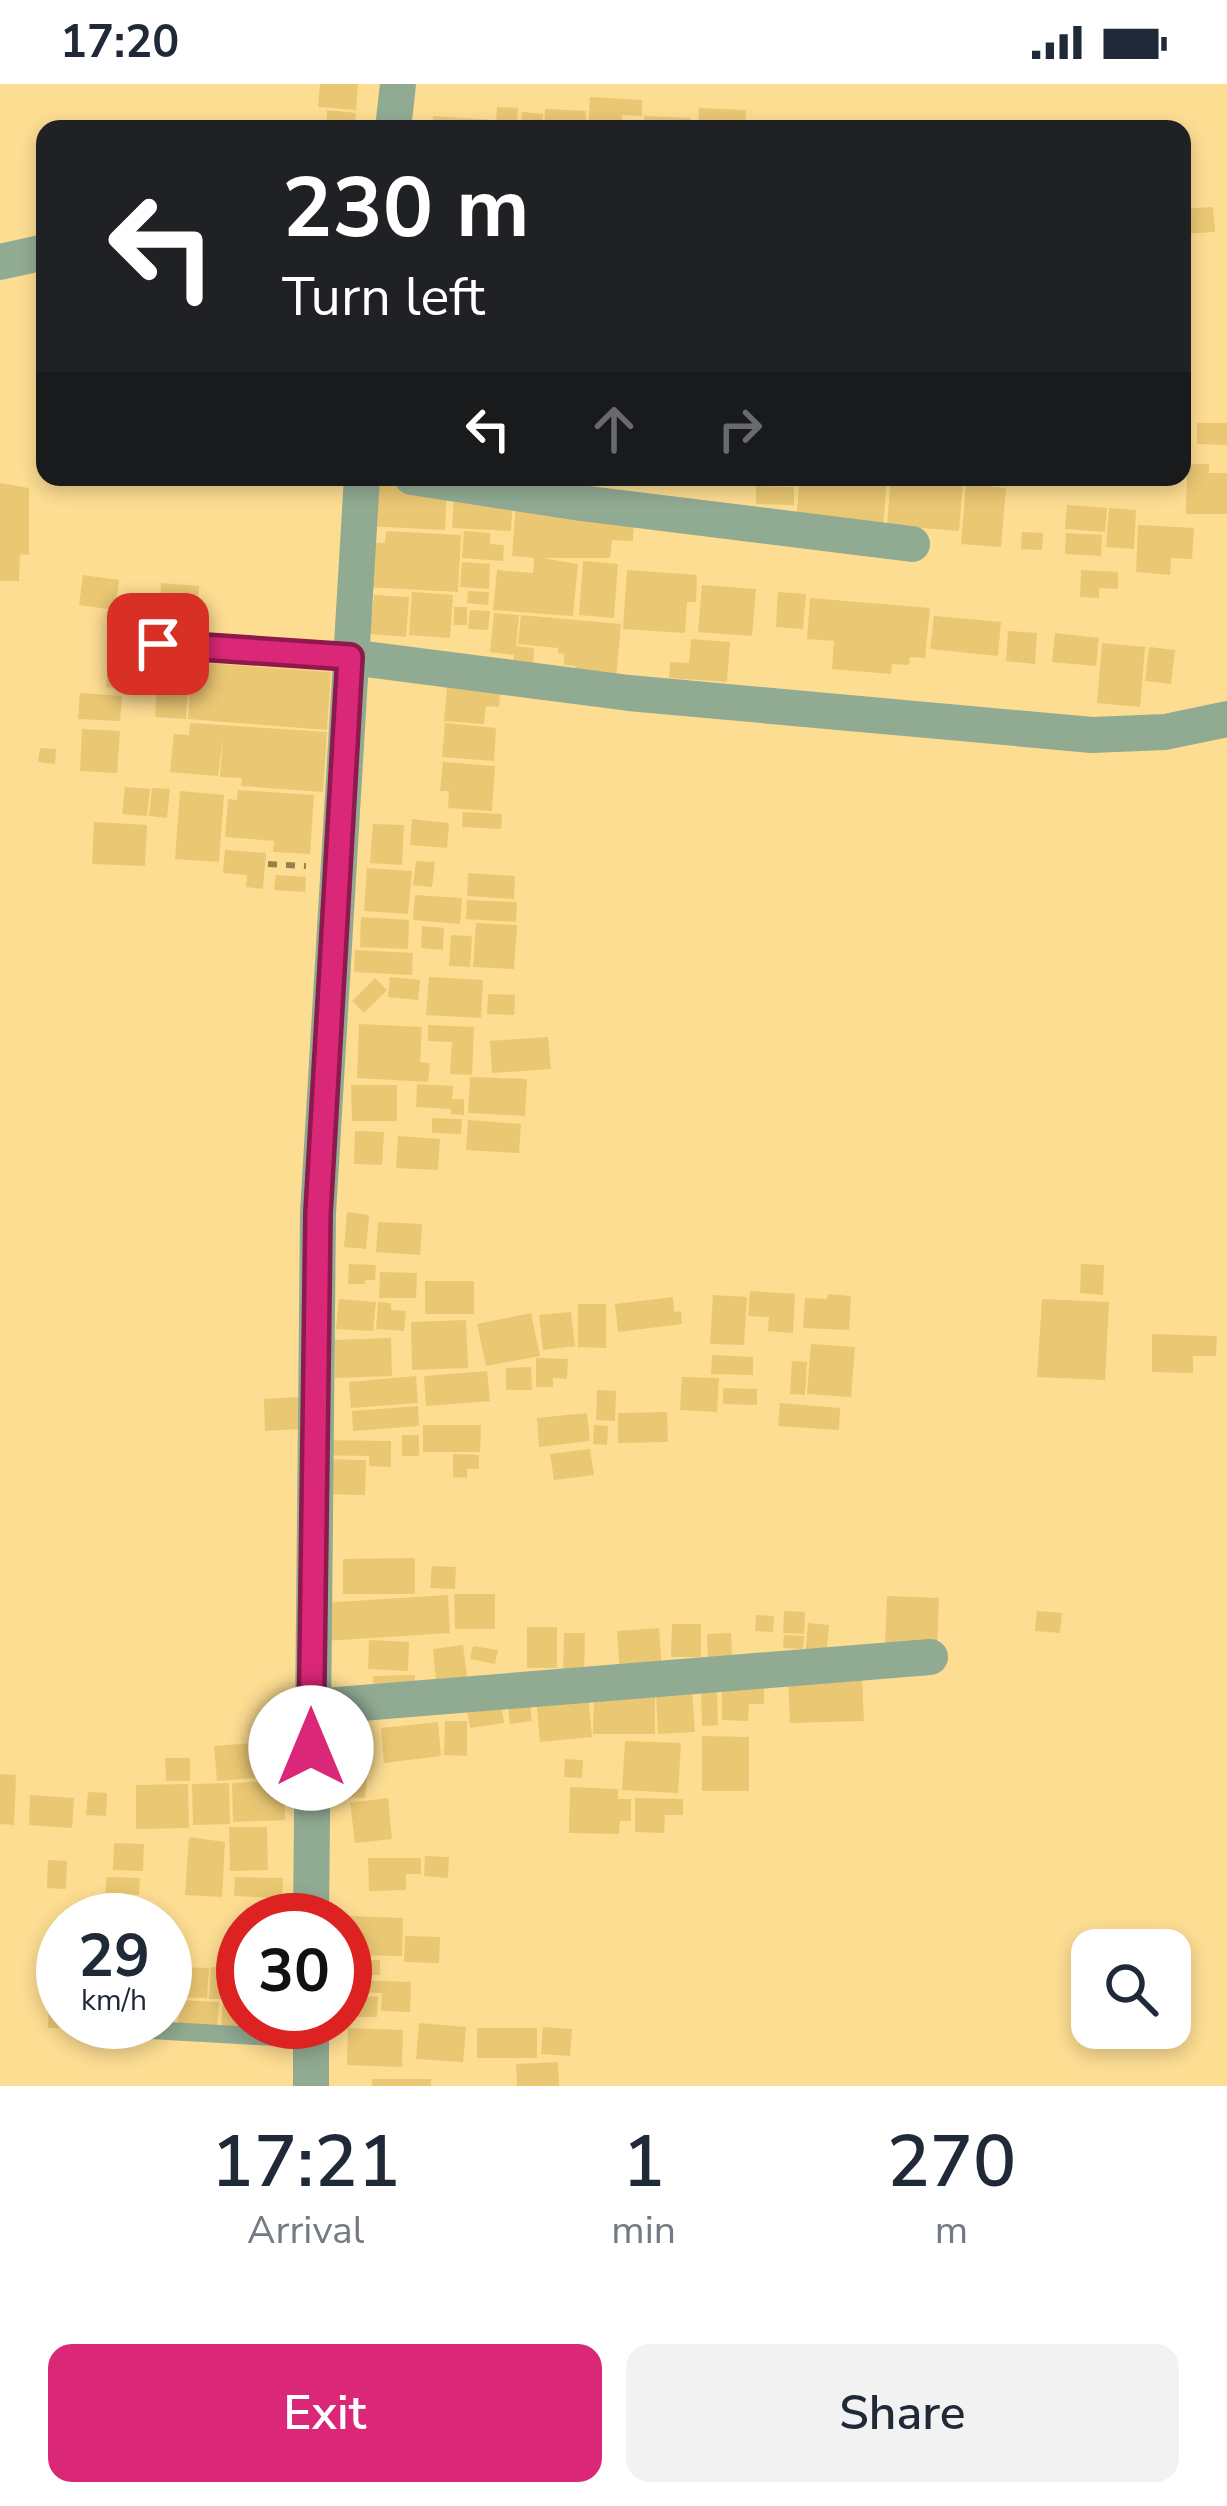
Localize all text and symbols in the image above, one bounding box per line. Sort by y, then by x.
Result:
text: 17:20 [60,12,179,73]
text: 230 m [282,151,530,266]
icon: left [84,168,240,324]
text: Turn left [282,260,485,334]
icon: left [455,396,521,462]
icon: ahead [581,396,647,462]
icon: right [707,396,773,462]
pin [107,593,209,695]
icon: arrive [125,611,191,677]
position arrow [248,1685,374,1811]
speed limit sign: 30 [216,1893,372,2049]
text: 29 [78,1915,150,1997]
map controls [1071,1929,1191,2049]
button: search [1071,1929,1191,2049]
text: km/h [81,1980,147,2021]
text: 17:21 [211,2113,401,2211]
text: 1 [622,2113,665,2211]
text: 270 [887,2113,1016,2211]
text: Arrival [247,2204,364,2257]
text: min [611,2204,676,2257]
text: m [935,2204,968,2257]
button: Exit [48,2344,602,2482]
button: Share [626,2344,1179,2482]

